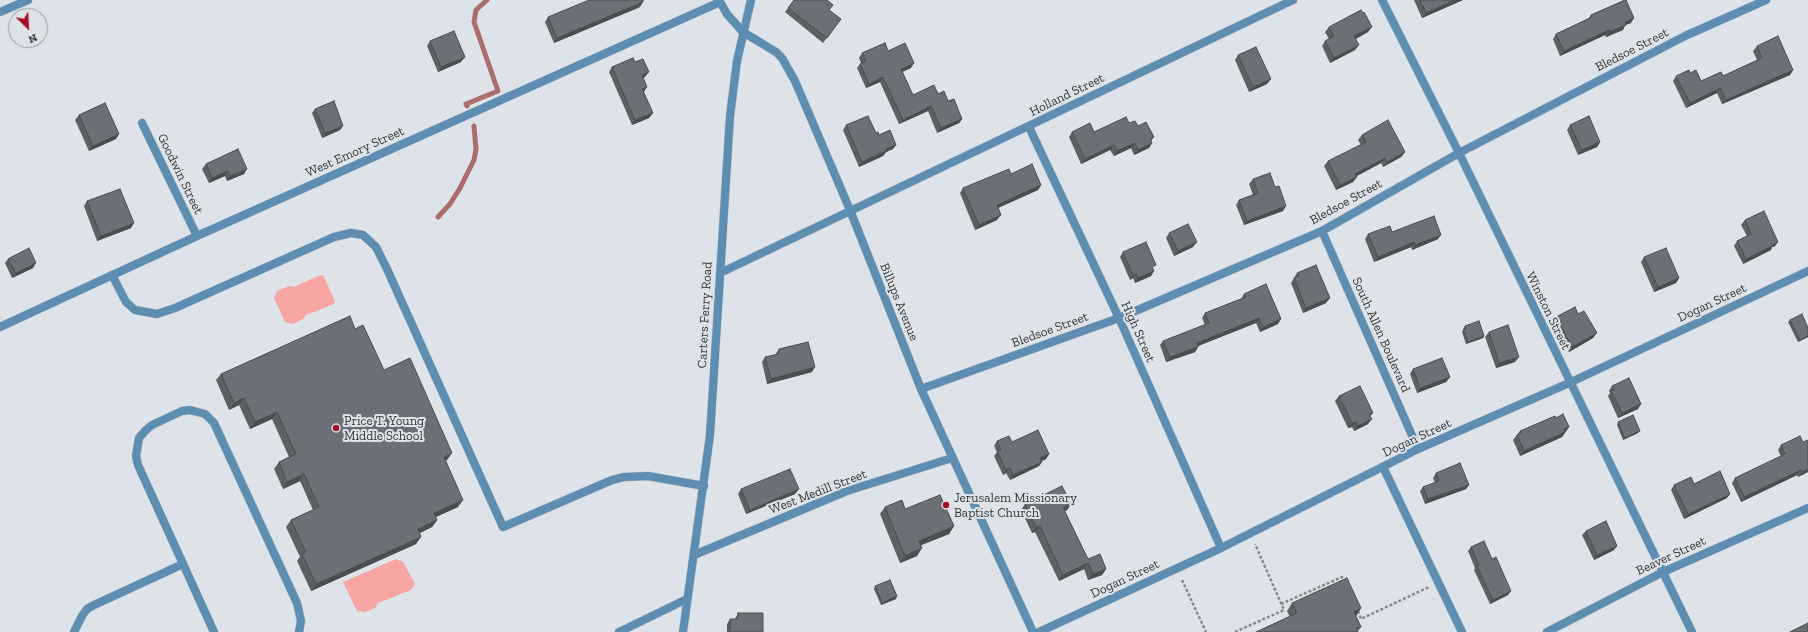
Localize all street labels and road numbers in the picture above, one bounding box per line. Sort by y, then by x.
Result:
street label: Bledsoe Street [1593,25,1671,75]
street label: Holland Street [1027,70,1107,120]
street label: West Emory Street [303,123,407,181]
street label: Goodwin Street [154,131,206,217]
street label: Bledsoe Street [1307,176,1385,228]
street label: Carters Ferry Road [694,261,716,369]
street label: Billups Avenue [876,261,922,343]
street label: Winston Street [1522,269,1574,353]
street label: South Allen Boulevard [1349,275,1413,395]
street label: Dogan Street [1675,280,1749,326]
street label: High Street [1118,299,1158,365]
street label: Bledsoe Street [1010,309,1090,351]
street label: Dogan Street [1380,415,1454,461]
street label: West Medill Street [767,466,869,518]
street label: Beaver Street [1634,533,1708,579]
street label: Dogan Street [1088,556,1162,602]

